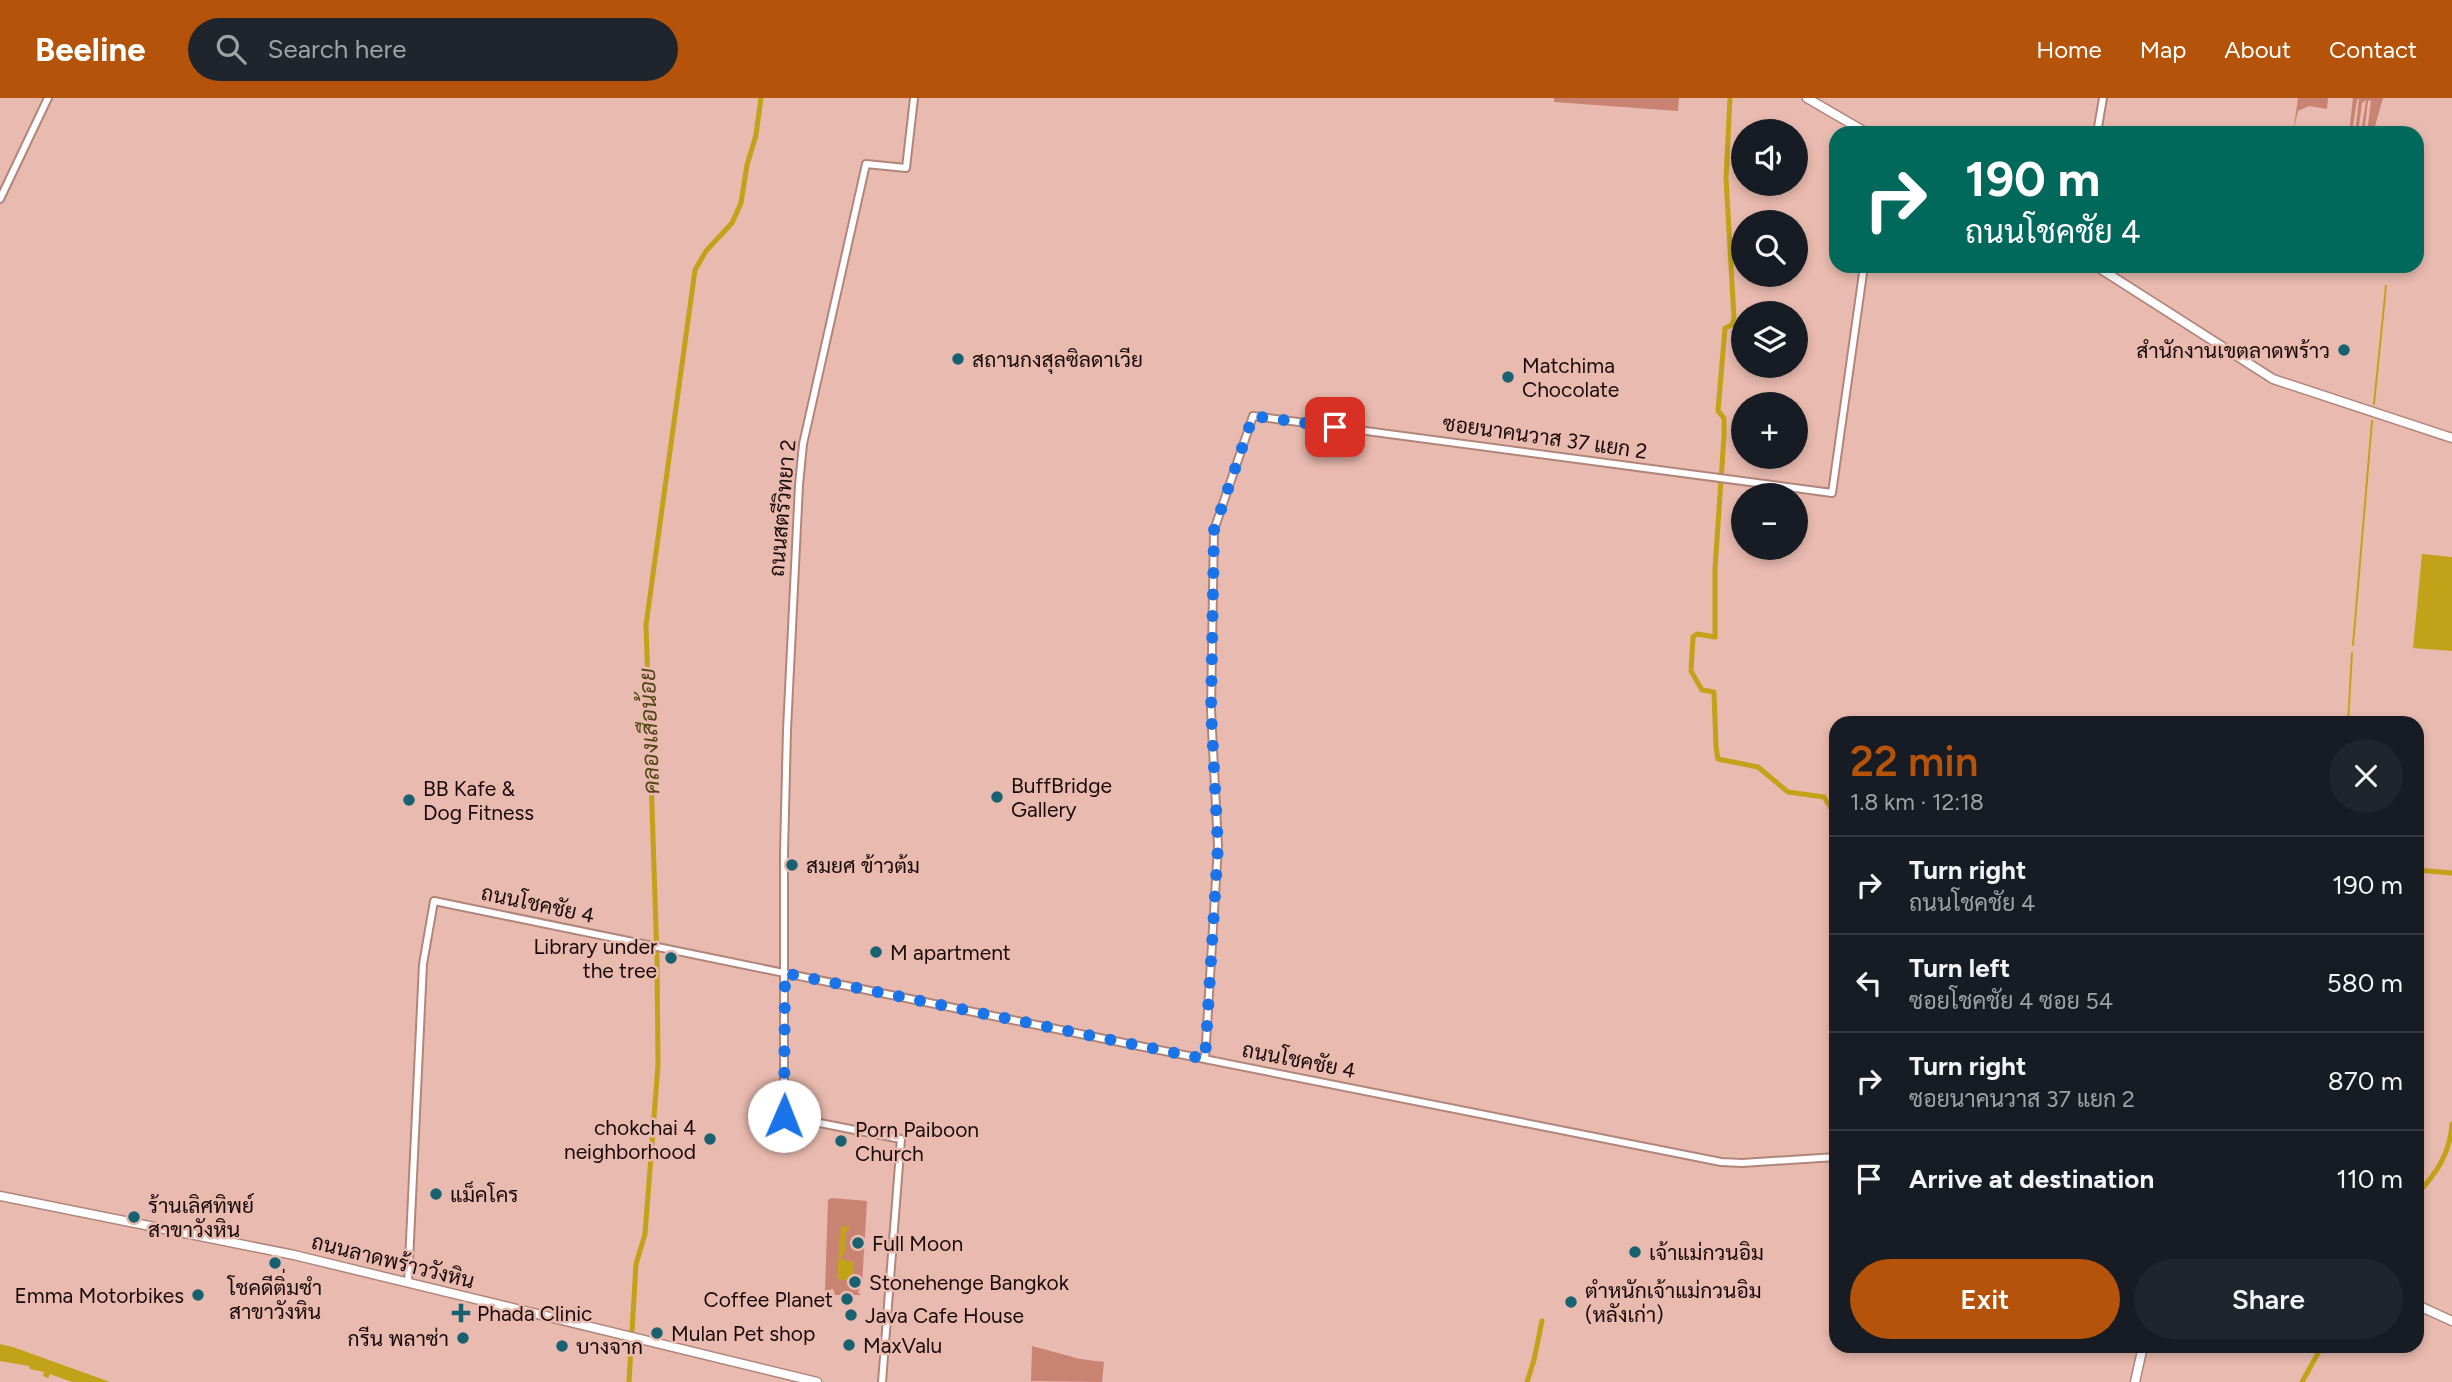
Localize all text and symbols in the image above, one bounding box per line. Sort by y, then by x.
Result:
search box [188,18,678,81]
text: Beeline [35,30,146,69]
icon: search [212,30,250,68]
text: Search here [268,33,406,65]
text: Home [2036,35,2102,64]
text: Map [2140,35,2186,64]
text: About [2224,35,2291,64]
text: Contact [2329,35,2417,64]
map controls [1731,119,1808,560]
button: sound [1731,119,1808,196]
text: 190 m [1965,149,2100,208]
icon: right [1850,154,1941,245]
button: search [1731,210,1808,287]
text: ถนนโชคชัย 4 [1965,213,2141,251]
button: layers [1731,301,1808,378]
place label: สำนักงานเขตลาดพร้าว [2136,338,2330,363]
marker: สำนักงานเขตลาดพร้าว [2336,342,2352,358]
place label: สถานกงสุลซิลดาเวีย [972,347,1143,374]
marker: สถานกงสุลซิลดาเวีย [950,351,966,367]
place label: Matchima Chocolate [1522,353,1619,402]
marker: Matchima Chocolate [1500,369,1516,385]
button: + [1731,392,1808,469]
pin [1305,397,1365,457]
icon: arrive [1316,408,1354,446]
street label: ซอยนาคนวาส 37 แยก 2 [1441,410,1649,464]
street label: ถนนสตรีวิทยา 2 [764,438,800,578]
button: − [1731,483,1808,560]
water label: คลองเสือน้อย [632,667,665,795]
text: 22 min [1850,736,1979,787]
button: close [2329,739,2403,813]
place label: BuffBridge Gallery [1011,773,1112,822]
place label: BB Kafe & Dog Fitness [423,776,534,825]
text: 1.8 km · 12:18 [1850,788,1984,816]
marker: BuffBridge Gallery [989,789,1005,805]
marker: BB Kafe & Dog Fitness [401,792,417,808]
place label: สมยศ ข้าวต้ม [806,853,920,878]
text: Turn right [1909,854,2026,886]
marker: สมยศ ข้าวต้ม [784,857,800,873]
icon: right [1850,866,1888,904]
text: 190 m [2332,869,2403,901]
street label: ถนนโชคชัย 4 [479,880,597,928]
text: ถนนโชคชัย 4 [1909,889,2035,917]
place label: Library under the tree [533,934,657,983]
place label: M apartment [890,940,1011,965]
marker: M apartment [868,944,884,960]
marker: Library under the tree [663,950,679,966]
text: Turn left [1909,952,2010,984]
icon: left [1850,964,1888,1002]
text: 580 m [2327,967,2403,999]
text: ซอยโชคชัย 4 ซอย 54 [1909,987,2113,1015]
street label: ถนนโชคชัย 4 [1240,1037,1358,1083]
text: Turn right [1909,1050,2026,1082]
icon: right [1850,1062,1888,1100]
text: 870 m [2328,1065,2403,1097]
position arrow [747,1079,821,1153]
text: ซอยนาคนวาส 37 แยก 2 [1909,1085,2135,1113]
place label: chokchai 4 neighborhood [564,1115,696,1164]
place label: Porn Paiboon Church [855,1117,979,1166]
marker: chokchai 4 neighborhood [702,1131,718,1147]
marker: Porn Paiboon Church [833,1133,849,1149]
icon: arrive [1850,1160,1888,1198]
text: Arrive at destination [1909,1163,2154,1195]
text: 110 m [2336,1163,2403,1195]
place label: แม็คโคร [450,1180,519,1207]
marker: แม็คโคร [428,1186,444,1202]
place label: ร้านเลิศทิพย์ สาขาวังหิน [148,1192,254,1242]
marker: ร้านเลิศทิพย์ สาขาวังหิน [126,1209,142,1225]
street label: ถนนลาดพร้าววังหิน [309,1229,477,1293]
place label: Full Moon [872,1231,963,1256]
marker: Full Moon [850,1235,866,1251]
place label: เจ้าแม่กวนอิม [1649,1240,1764,1265]
marker: เจ้าแม่กวนอิม [1627,1244,1643,1260]
marker: โชคดีติ่มซำ สาขาวังหิน [267,1255,283,1271]
button: Exit [1850,1259,2120,1339]
button: Share [2134,1259,2403,1339]
place label: โชคดีติ่มซำ สาขาวังหิน [227,1268,322,1324]
place label: Stonehenge Bangkok [869,1270,1070,1295]
marker: Stonehenge Bangkok [847,1274,863,1290]
place label: ตำหนักเจ้าแม่กวนอิม (หลังเก่า) [1585,1278,1762,1327]
place label: Emma Motorbikes [14,1283,184,1308]
marker: Emma Motorbikes [190,1287,206,1303]
place label: Coffee Planet [704,1287,833,1312]
marker: Coffee Planet [839,1291,855,1307]
marker: ตำหนักเจ้าแม่กวนอิม (หลังเก่า) [1563,1294,1579,1310]
place label: Phada Clinic [477,1301,592,1326]
marker: Phada Clinic [451,1303,471,1323]
place label: Java Cafe House [865,1303,1024,1328]
marker: Java Cafe House [843,1307,859,1323]
place label: Mulan Pet shop [671,1321,815,1346]
marker: Mulan Pet shop [649,1325,665,1341]
place label: กรีน พลาซ่า [348,1326,449,1351]
marker: กรีน พลาซ่า [455,1330,471,1346]
place label: MaxValu [863,1333,942,1358]
place label: บางจาก [576,1334,643,1359]
marker: MaxValu [841,1337,857,1353]
marker: บางจาก [554,1338,570,1354]

